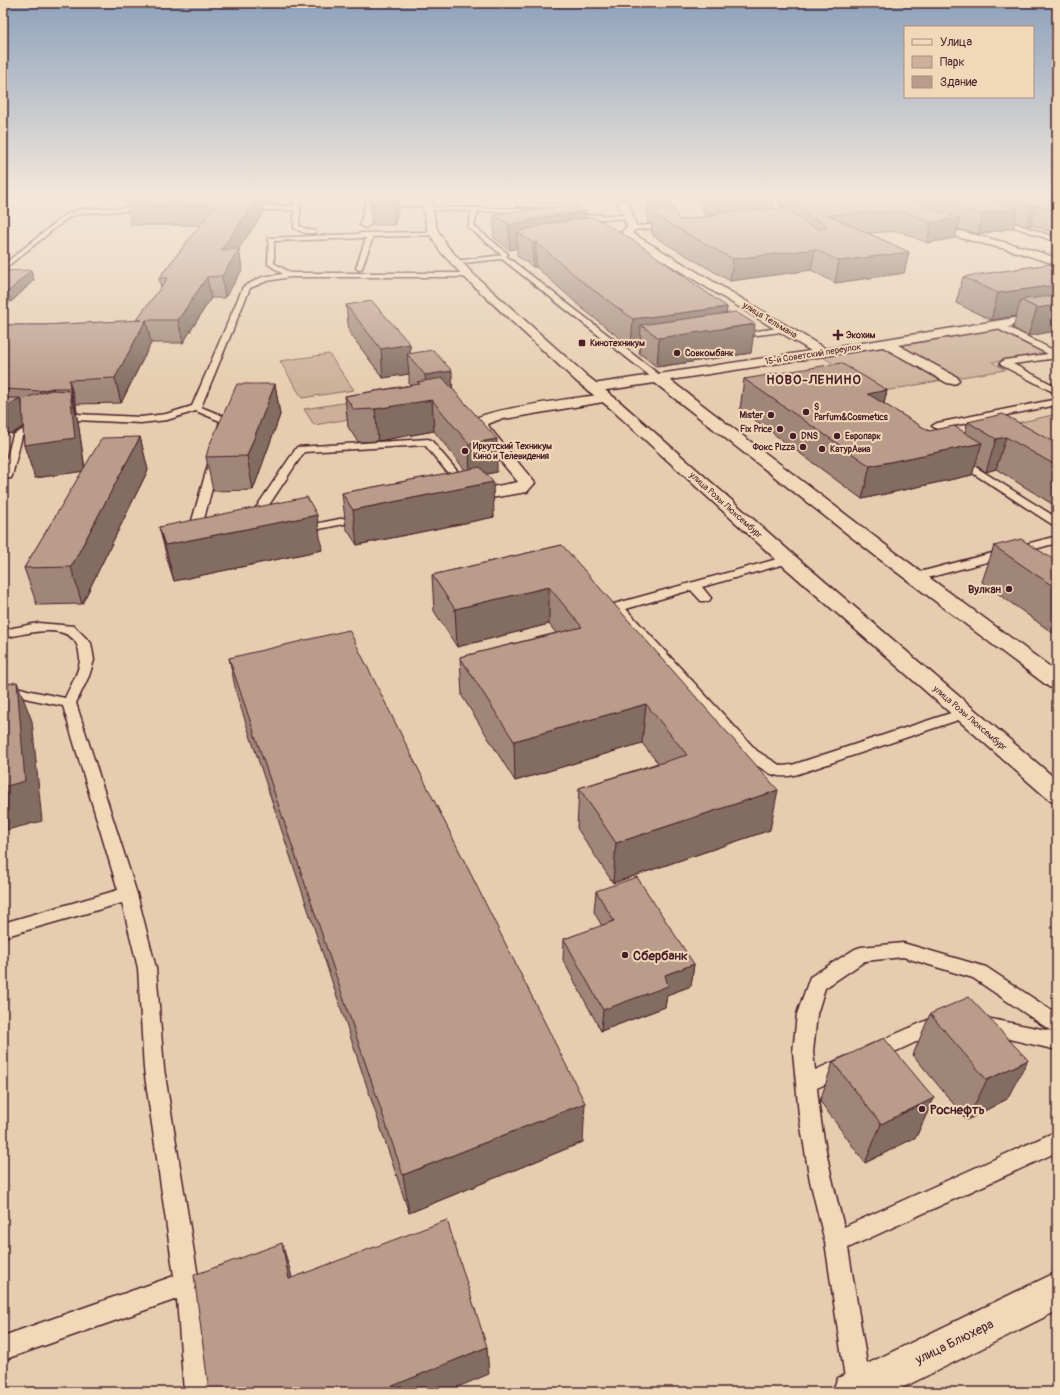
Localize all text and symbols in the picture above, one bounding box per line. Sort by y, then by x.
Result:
legend [904,26,1034,98]
text: Улица [940,35,972,50]
text: Парк [940,55,965,70]
text: Здание [940,75,977,90]
street label: улица Тельмана [740,299,799,341]
marker: Экохим [833,330,843,340]
place label: Экохим [846,330,875,341]
marker: Кинотехникум [577,338,587,348]
place label: Кинотехникум [590,338,645,349]
street label: 15-й Советский переулок [764,341,862,368]
marker: Совкомбанк [672,348,682,358]
place label: Совкомбанк [685,348,734,359]
district label: НОВО-ЛЕНИНО [766,372,862,388]
place label: S Parfum&Cosmetics [814,402,889,423]
marker: S Parfum&Cosmetics [801,407,811,417]
place label: Mister [740,410,764,421]
marker: Mister [766,410,776,420]
place label: Fix Price [740,424,773,435]
marker: Fix Price [775,424,785,434]
marker: DNS [788,431,798,441]
place label: DNS [801,431,818,442]
marker: Европарк [832,431,842,441]
place label: Европарк [845,431,881,442]
place label: Иркутский Техникум Кино и Телевидения [473,441,552,462]
place label: Фокс Pizza [752,442,796,453]
marker: Фокс Pizza [798,442,808,452]
marker: КатурАвиа [817,444,827,454]
place label: КатурАвиа [830,444,871,455]
marker: Иркутский Техникум Кино и Телевидения [460,446,470,456]
street label: улица Розы Люксембург [686,469,764,541]
place label: Вулкан [968,583,1001,596]
marker: Вулкан [1004,584,1014,594]
street label: улица Розы Люксембург [930,683,1009,753]
place label: Сбербанк [633,948,688,964]
marker: Сбербанк [620,950,630,960]
place label: Роснефть [930,1102,985,1118]
marker: Роснефть [917,1104,927,1114]
street label: улица Блюхера [912,1316,996,1368]

